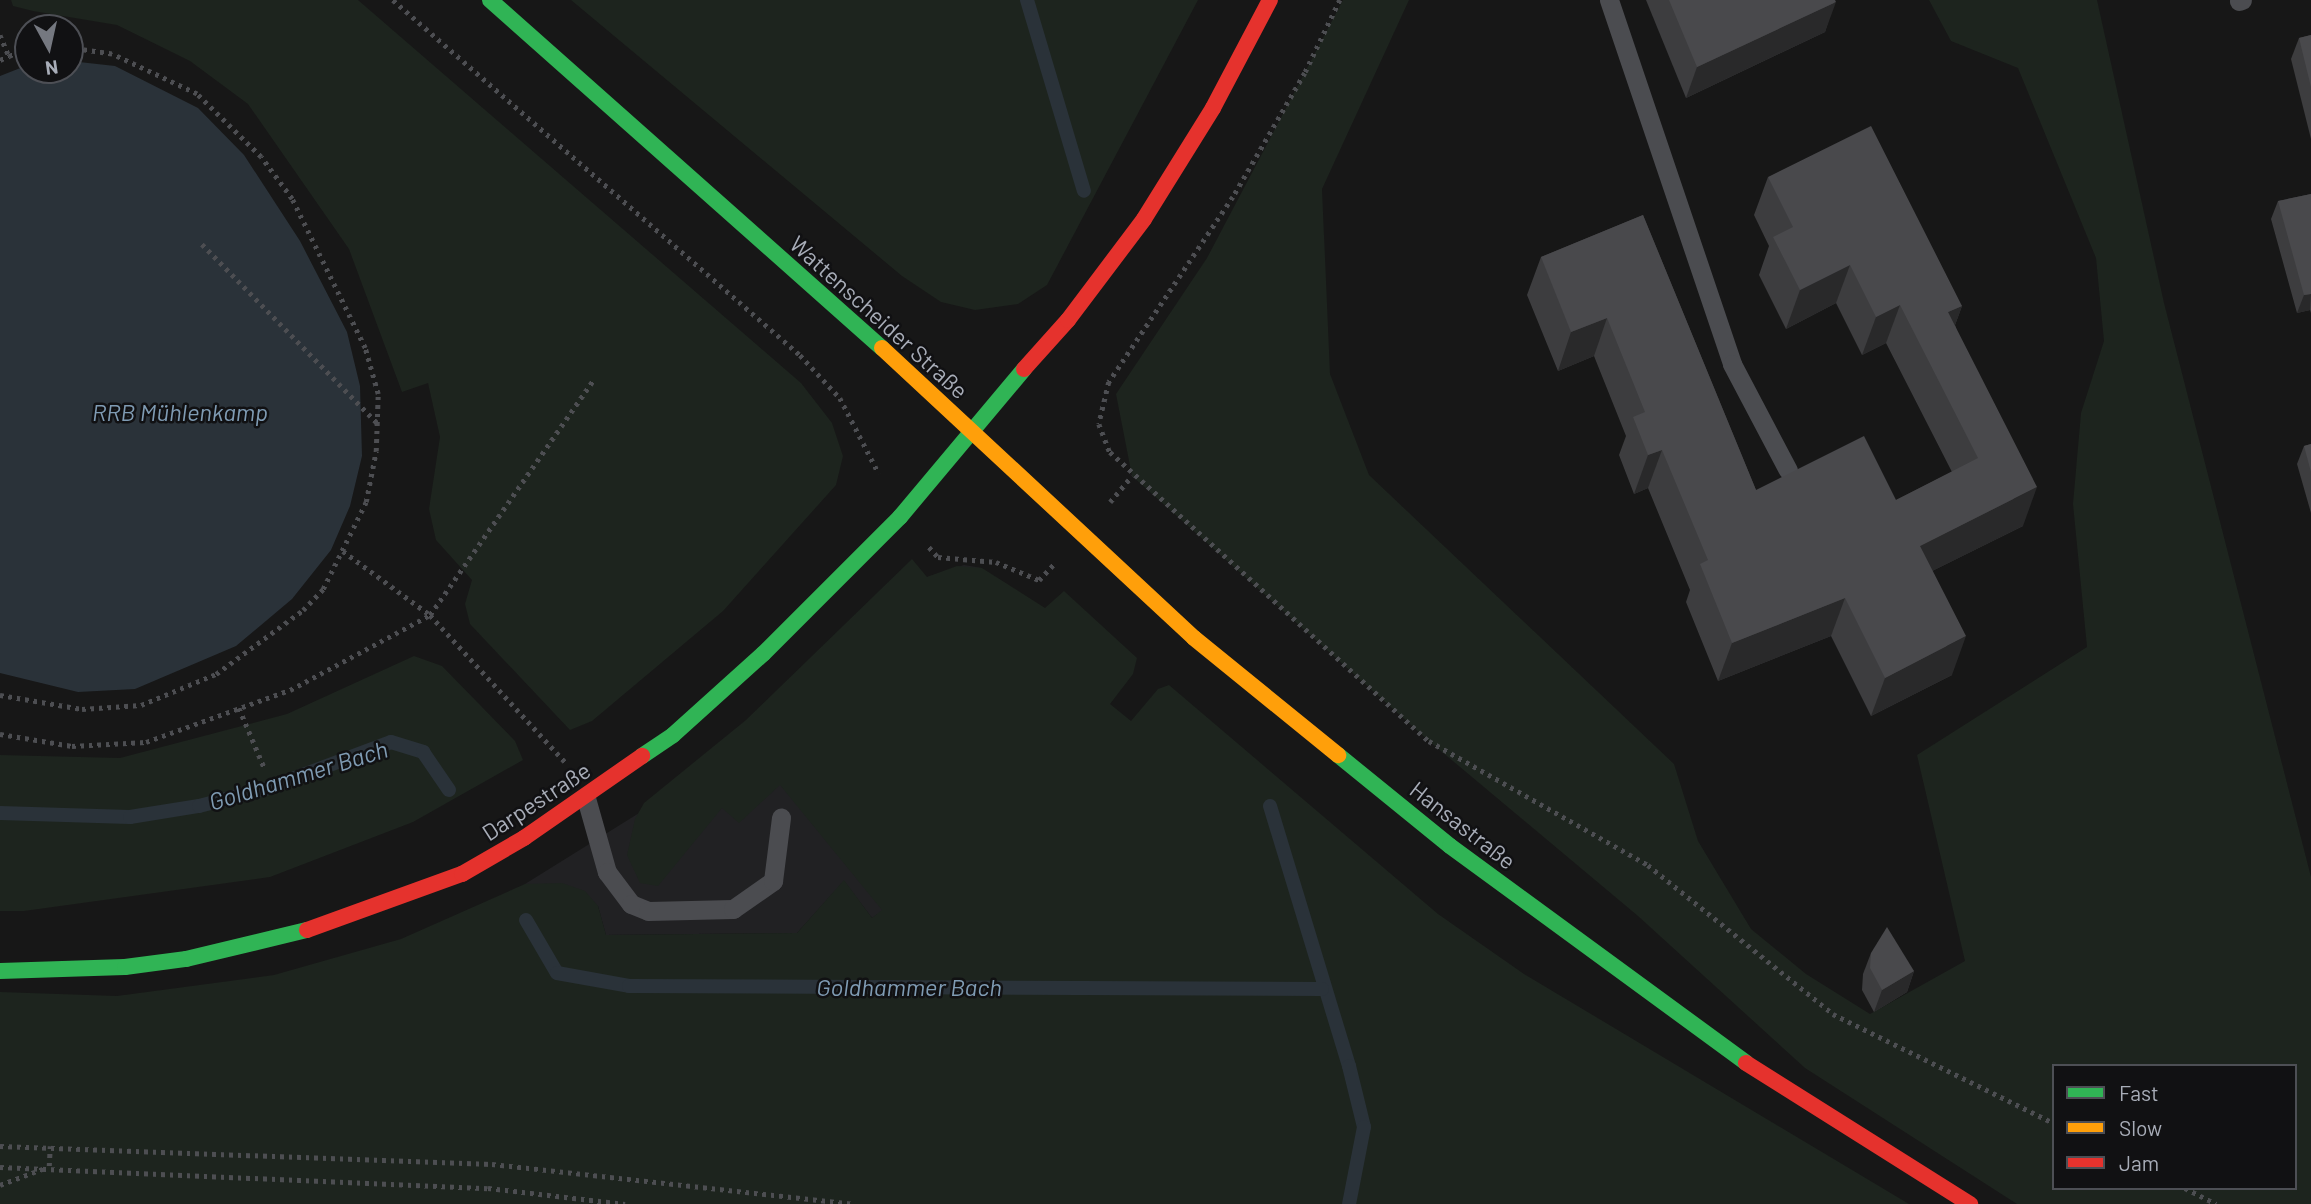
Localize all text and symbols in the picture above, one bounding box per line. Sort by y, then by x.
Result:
north arrow [14,14,84,84]
text: N [44,56,60,81]
street label: Wattenscheider Straße [784,230,974,404]
water label: RRB Mühlenkamp [92,398,268,426]
water label: Goldhammer Bach [205,734,391,816]
street label: Darpestraße [477,756,595,846]
street label: Hansastraße [1405,775,1521,875]
water label: Goldhammer Bach [816,973,1002,1001]
legend [2052,1064,2297,1190]
text: Fast [2119,1080,2159,1105]
text: Slow [2119,1115,2162,1140]
text: Jam [2119,1150,2159,1175]

